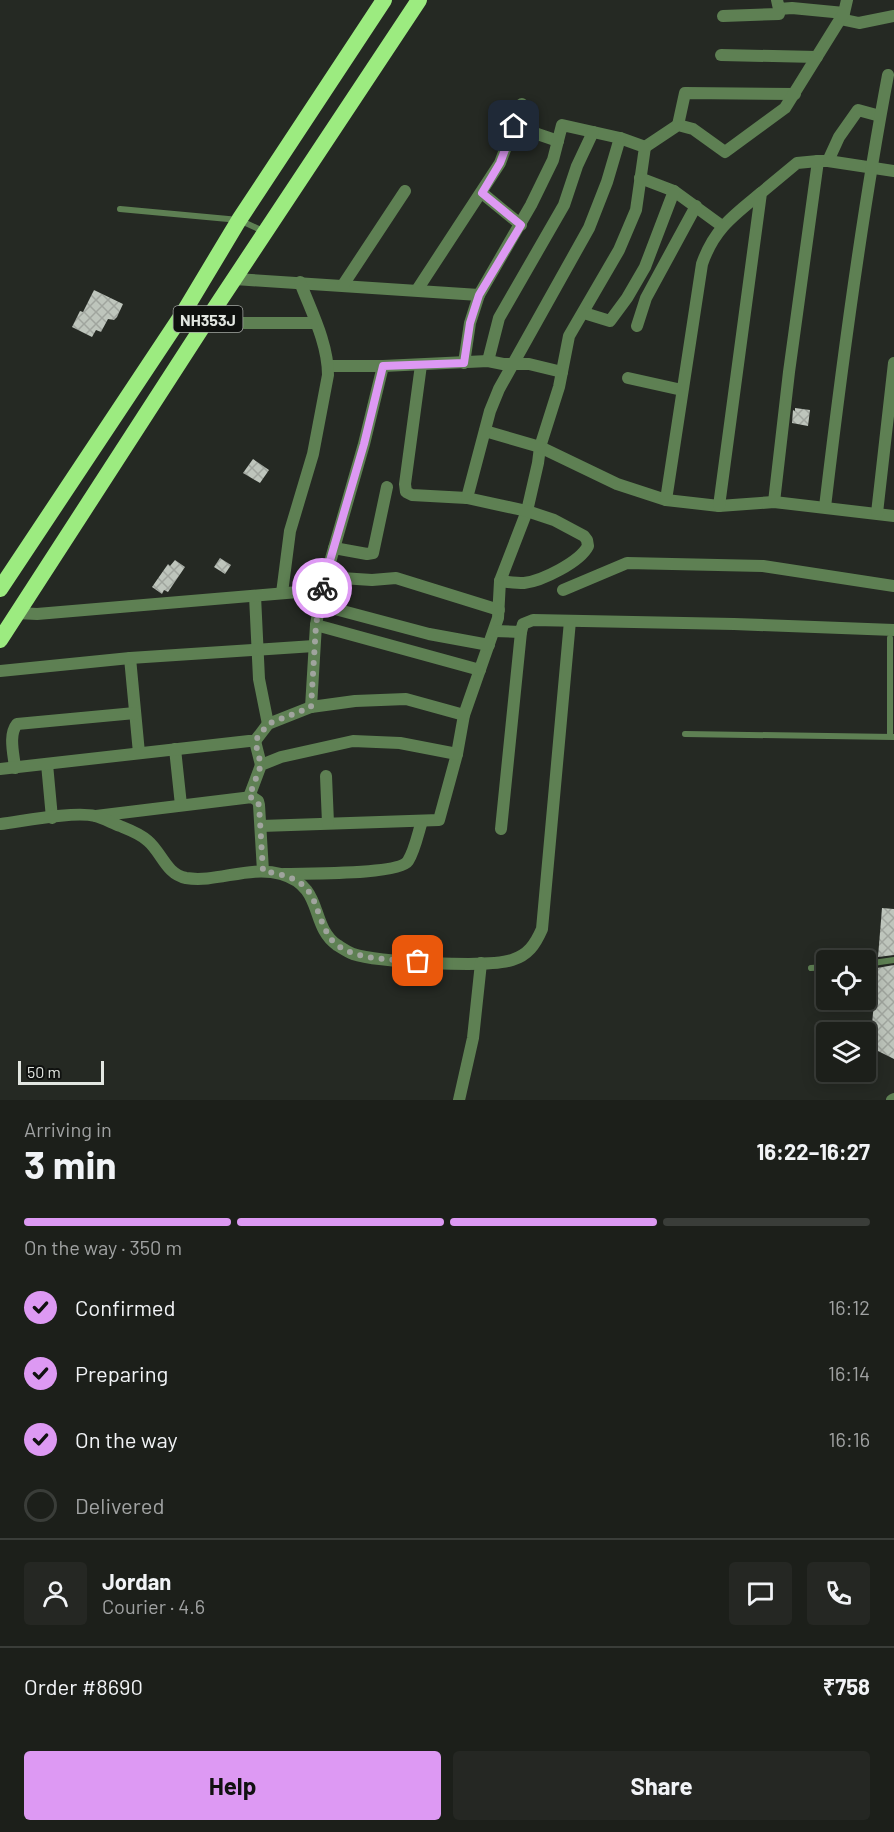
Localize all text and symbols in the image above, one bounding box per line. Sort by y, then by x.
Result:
pin [488,100,539,151]
icon: home [497,109,530,142]
road number: NH353J [174,306,242,332]
courier [292,558,352,618]
icon: bike [306,572,339,605]
pin [392,935,443,986]
icon: bag [401,944,434,977]
map controls [816,950,876,1082]
button: locate [816,950,876,1010]
button: layers [816,1022,876,1082]
scale bar [18,1058,104,1086]
text: 50 m [27,1062,61,1081]
text: Arriving in [24,1117,112,1141]
text: 16:22–16:27 [756,1138,870,1164]
text: 3 min [24,1140,117,1187]
text: On the way · 350 m [24,1235,182,1259]
icon: check [24,1291,57,1324]
text: Confirmed [75,1294,175,1320]
text: 16:12 [828,1295,870,1319]
icon: check [24,1357,57,1390]
text: Preparing [75,1360,168,1386]
text: 16:14 [828,1361,870,1385]
icon: check [24,1423,57,1456]
text: On the way [75,1426,178,1452]
text: 16:16 [829,1427,870,1451]
text: Delivered [75,1492,164,1518]
button: person [24,1562,87,1625]
button: chat [729,1562,792,1625]
button: phone [807,1562,870,1625]
text: Jordan [102,1568,171,1594]
text: Courier · 4.6 [102,1594,205,1618]
text: Order #8690 [24,1673,143,1699]
text: ₹758 [823,1673,870,1699]
button: Help [24,1751,441,1820]
button: Share [453,1751,870,1820]

